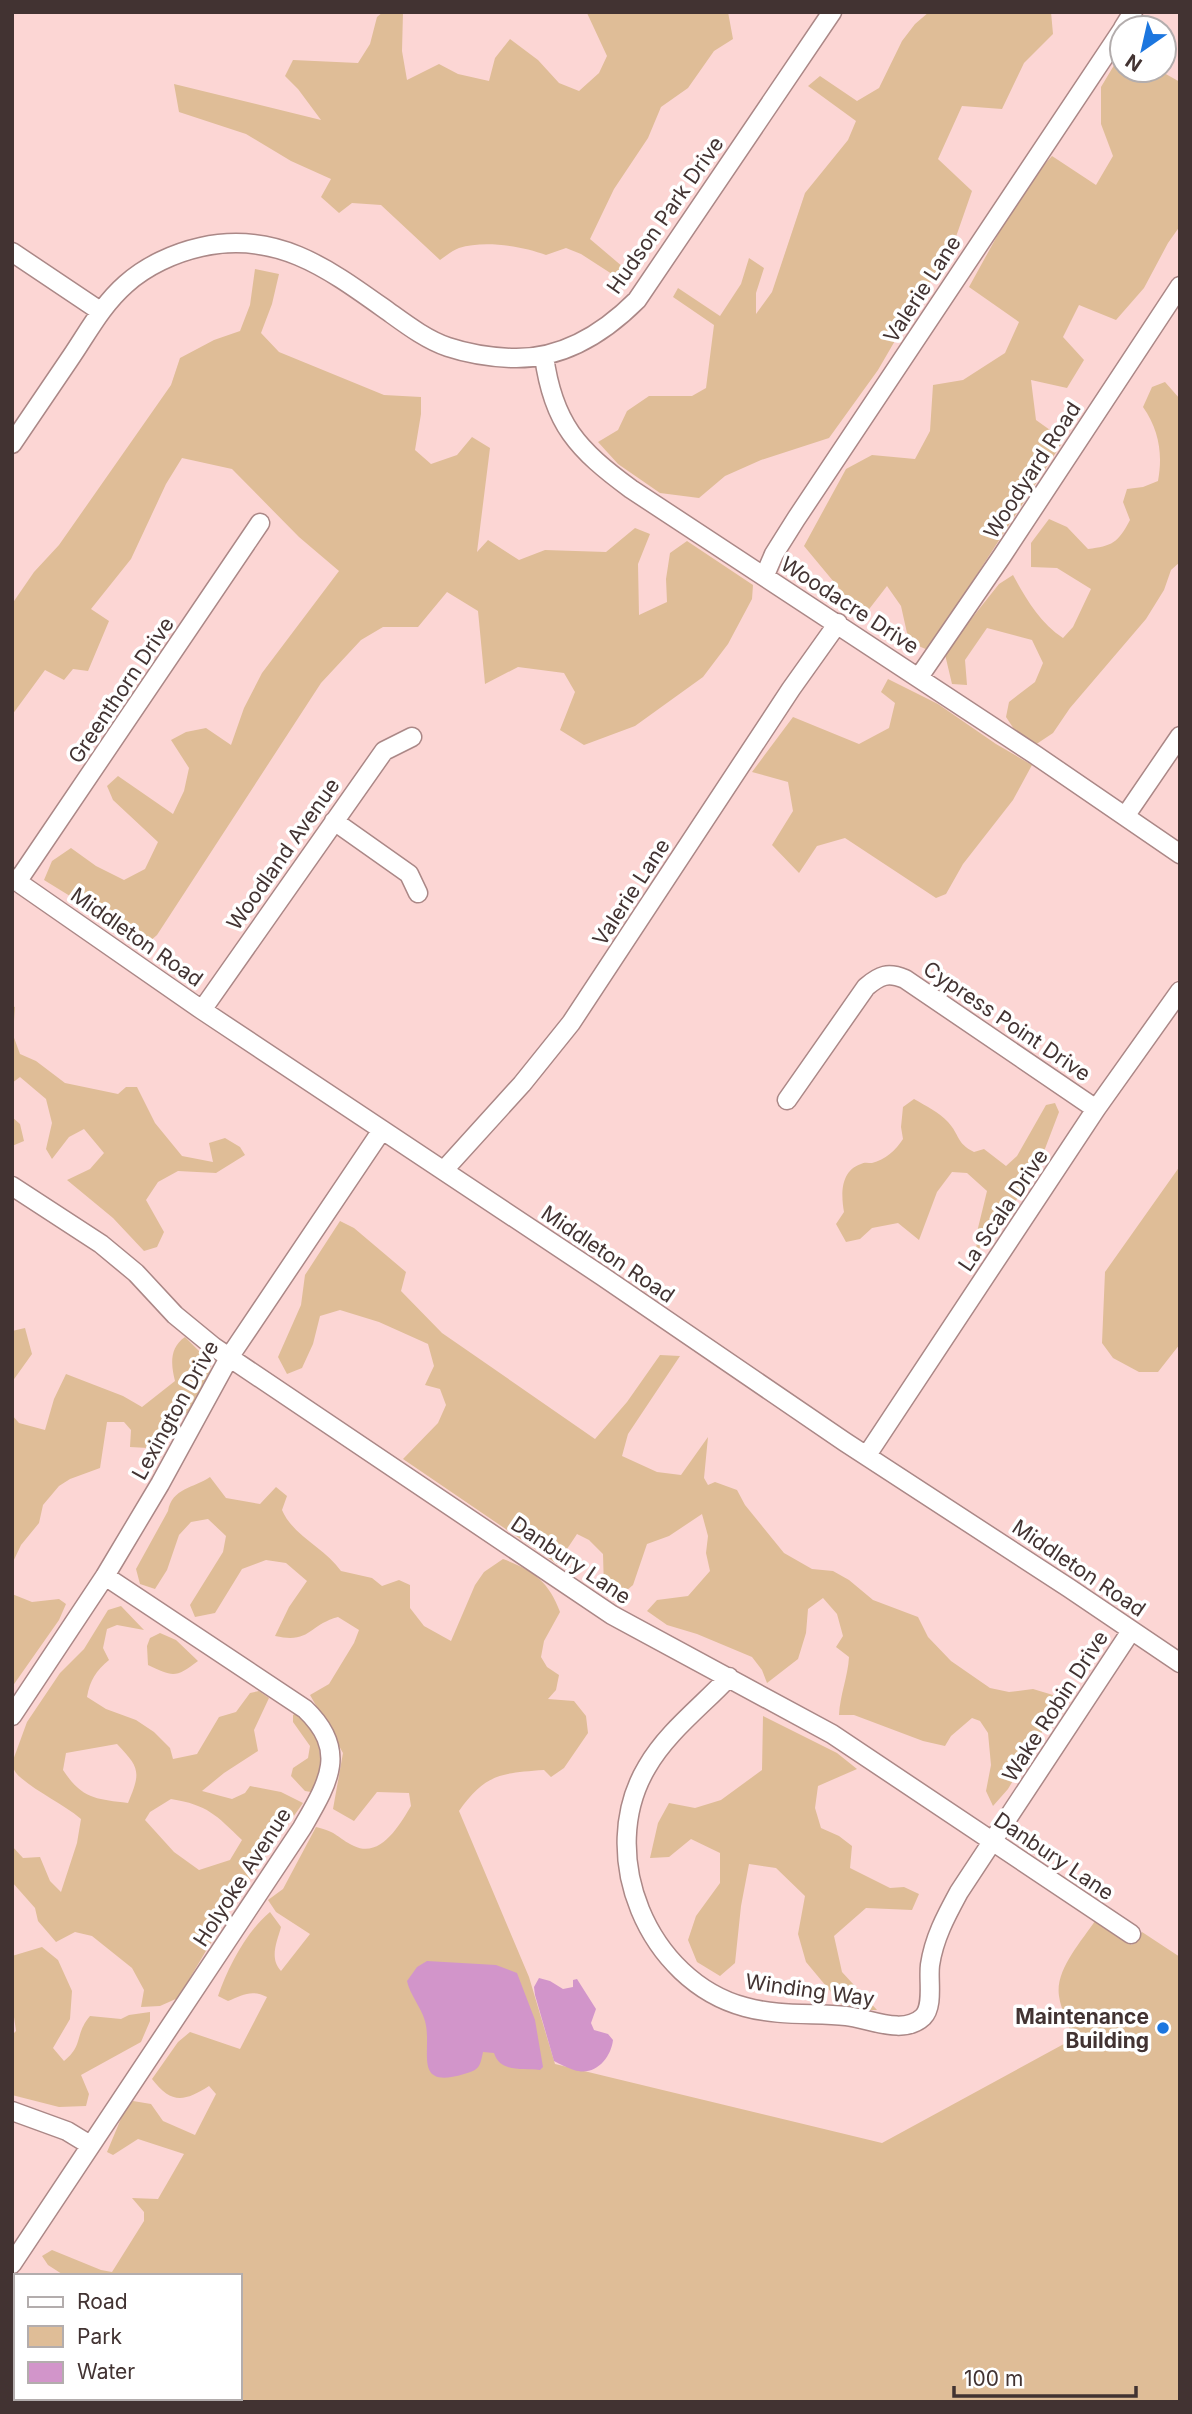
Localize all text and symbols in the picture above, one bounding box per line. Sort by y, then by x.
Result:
north arrow [1108,14,1178,84]
text: N [1121,49,1146,76]
street label: Hudson Park Drive [601,132,729,298]
street label: Valerie Lane [878,231,966,347]
street label: Woodyard Road [978,397,1086,543]
street label: Woodacre Drive [776,551,924,659]
street label: Greenthorn Drive [63,612,179,768]
street label: Woodland Avenue [221,773,345,935]
street label: Valerie Lane [587,834,675,950]
street label: Middleton Road [66,882,208,992]
street label: Cypress Point Drive [919,956,1095,1086]
street label: La Scala Drive [953,1144,1053,1276]
street label: Middleton Road [537,1200,679,1308]
street label: Lexington Drive [126,1336,224,1484]
street label: Danbury Lane [506,1511,636,1609]
street label: Middleton Road [1008,1514,1150,1622]
street label: Wake Robin Drive [997,1626,1113,1786]
street label: Holyoke Avenue [188,1803,296,1951]
street label: Danbury Lane [989,1807,1119,1905]
street label: Winding Way [744,1969,876,2011]
place label: Maintenance Building [1015,2004,1149,2053]
marker: Maintenance Building [1155,2020,1171,2036]
legend [14,2274,242,2400]
text: Road [77,2289,128,2314]
text: Park [77,2324,122,2349]
scale bar [954,2354,1136,2398]
text: Water [77,2359,135,2384]
text: 100 m [964,2366,1023,2391]

